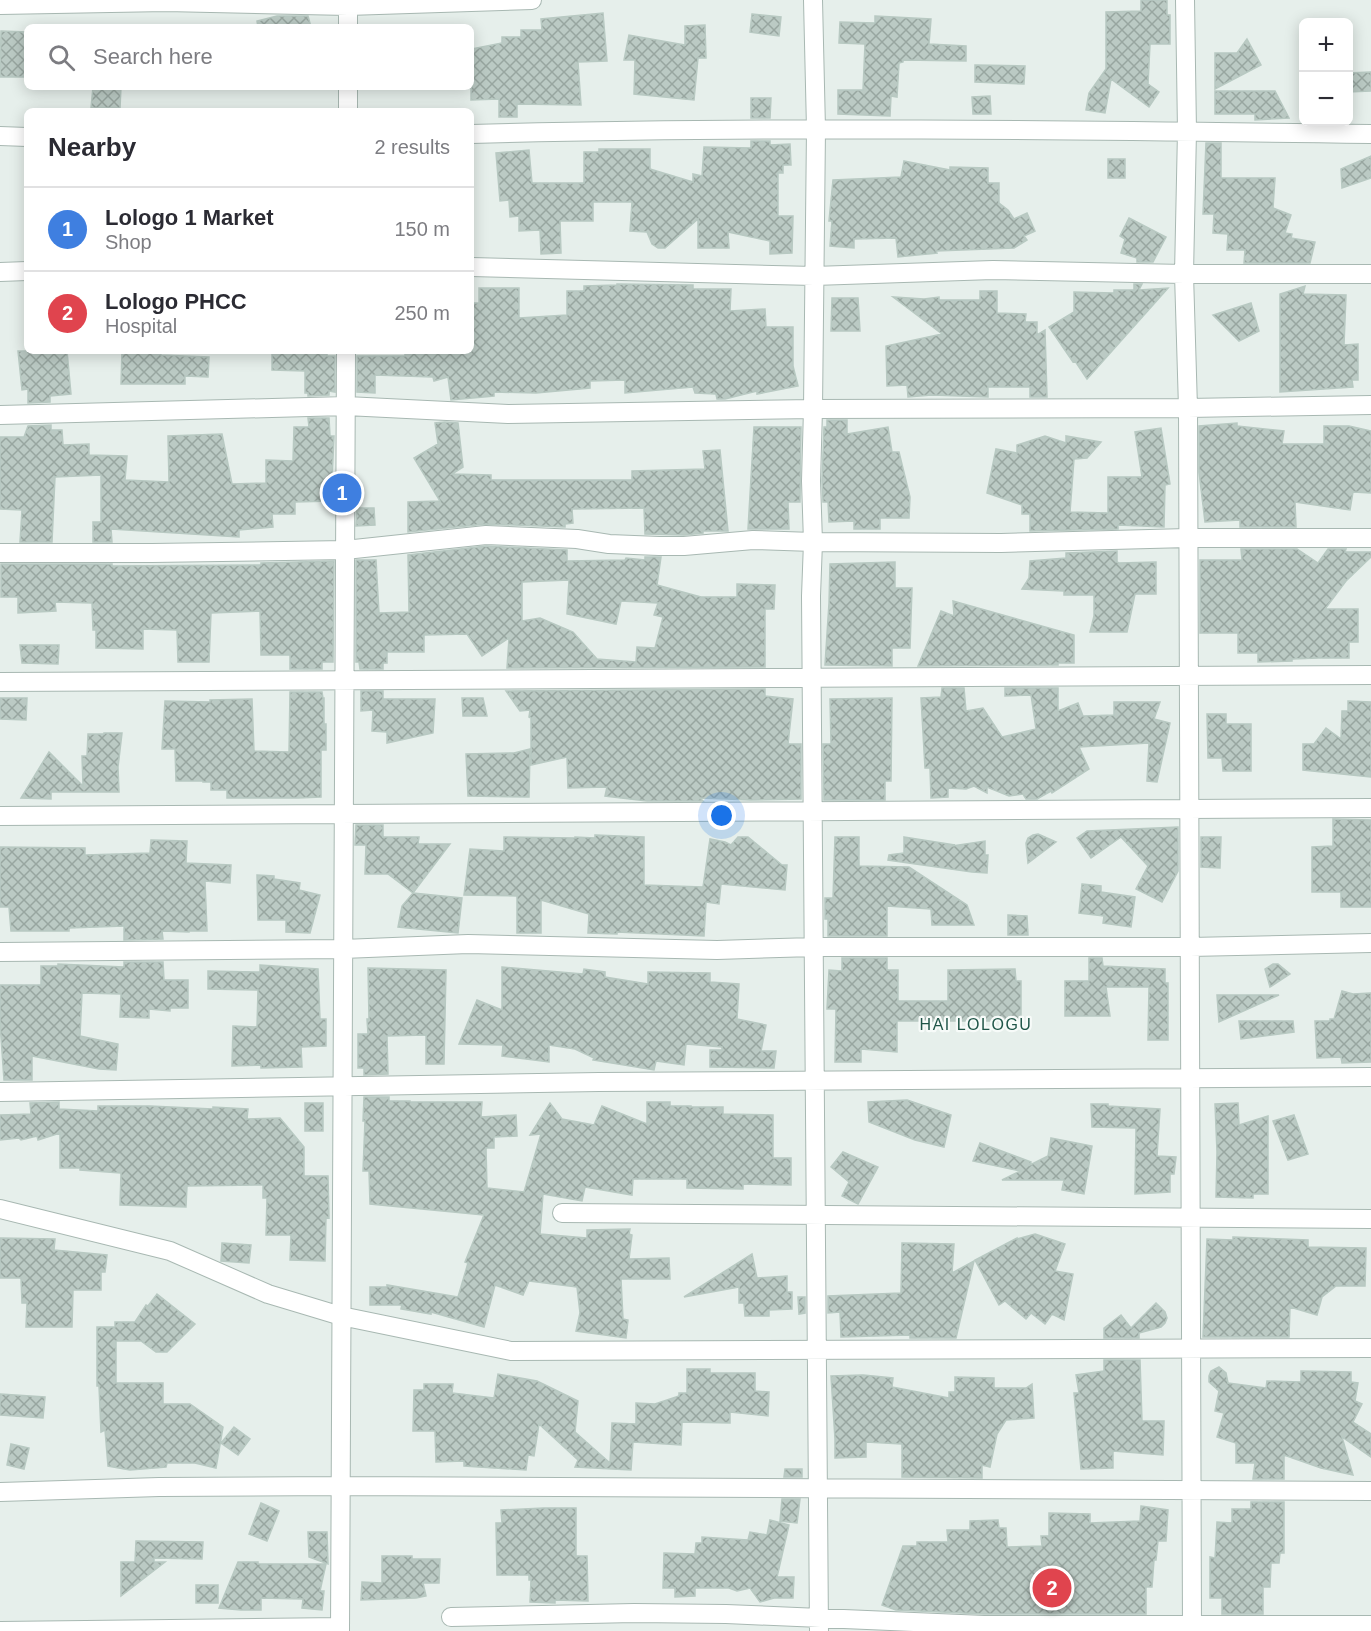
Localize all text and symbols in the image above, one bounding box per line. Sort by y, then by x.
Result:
map controls [1299,18,1353,126]
button: + [1299,18,1353,72]
search box [24,24,474,90]
icon: search [45,41,78,74]
text: Search here [93,44,213,69]
button: − [1299,72,1353,126]
text: Nearby [48,132,136,162]
text: 2 results [374,136,450,158]
text: Lologo 1 Market [105,205,274,230]
text: 1 [62,218,73,240]
text: 150 m [394,218,450,240]
text: Shop [105,231,152,253]
text: Lologo PHCC [105,289,247,314]
text: 2 [62,302,73,324]
text: 250 m [394,302,450,324]
text: Hospital [105,315,177,337]
pin: 1 [322,470,362,516]
your location [707,801,736,830]
district label: HAI LOLOGU [920,1016,1032,1033]
pin: 2 [1032,1566,1072,1610]

